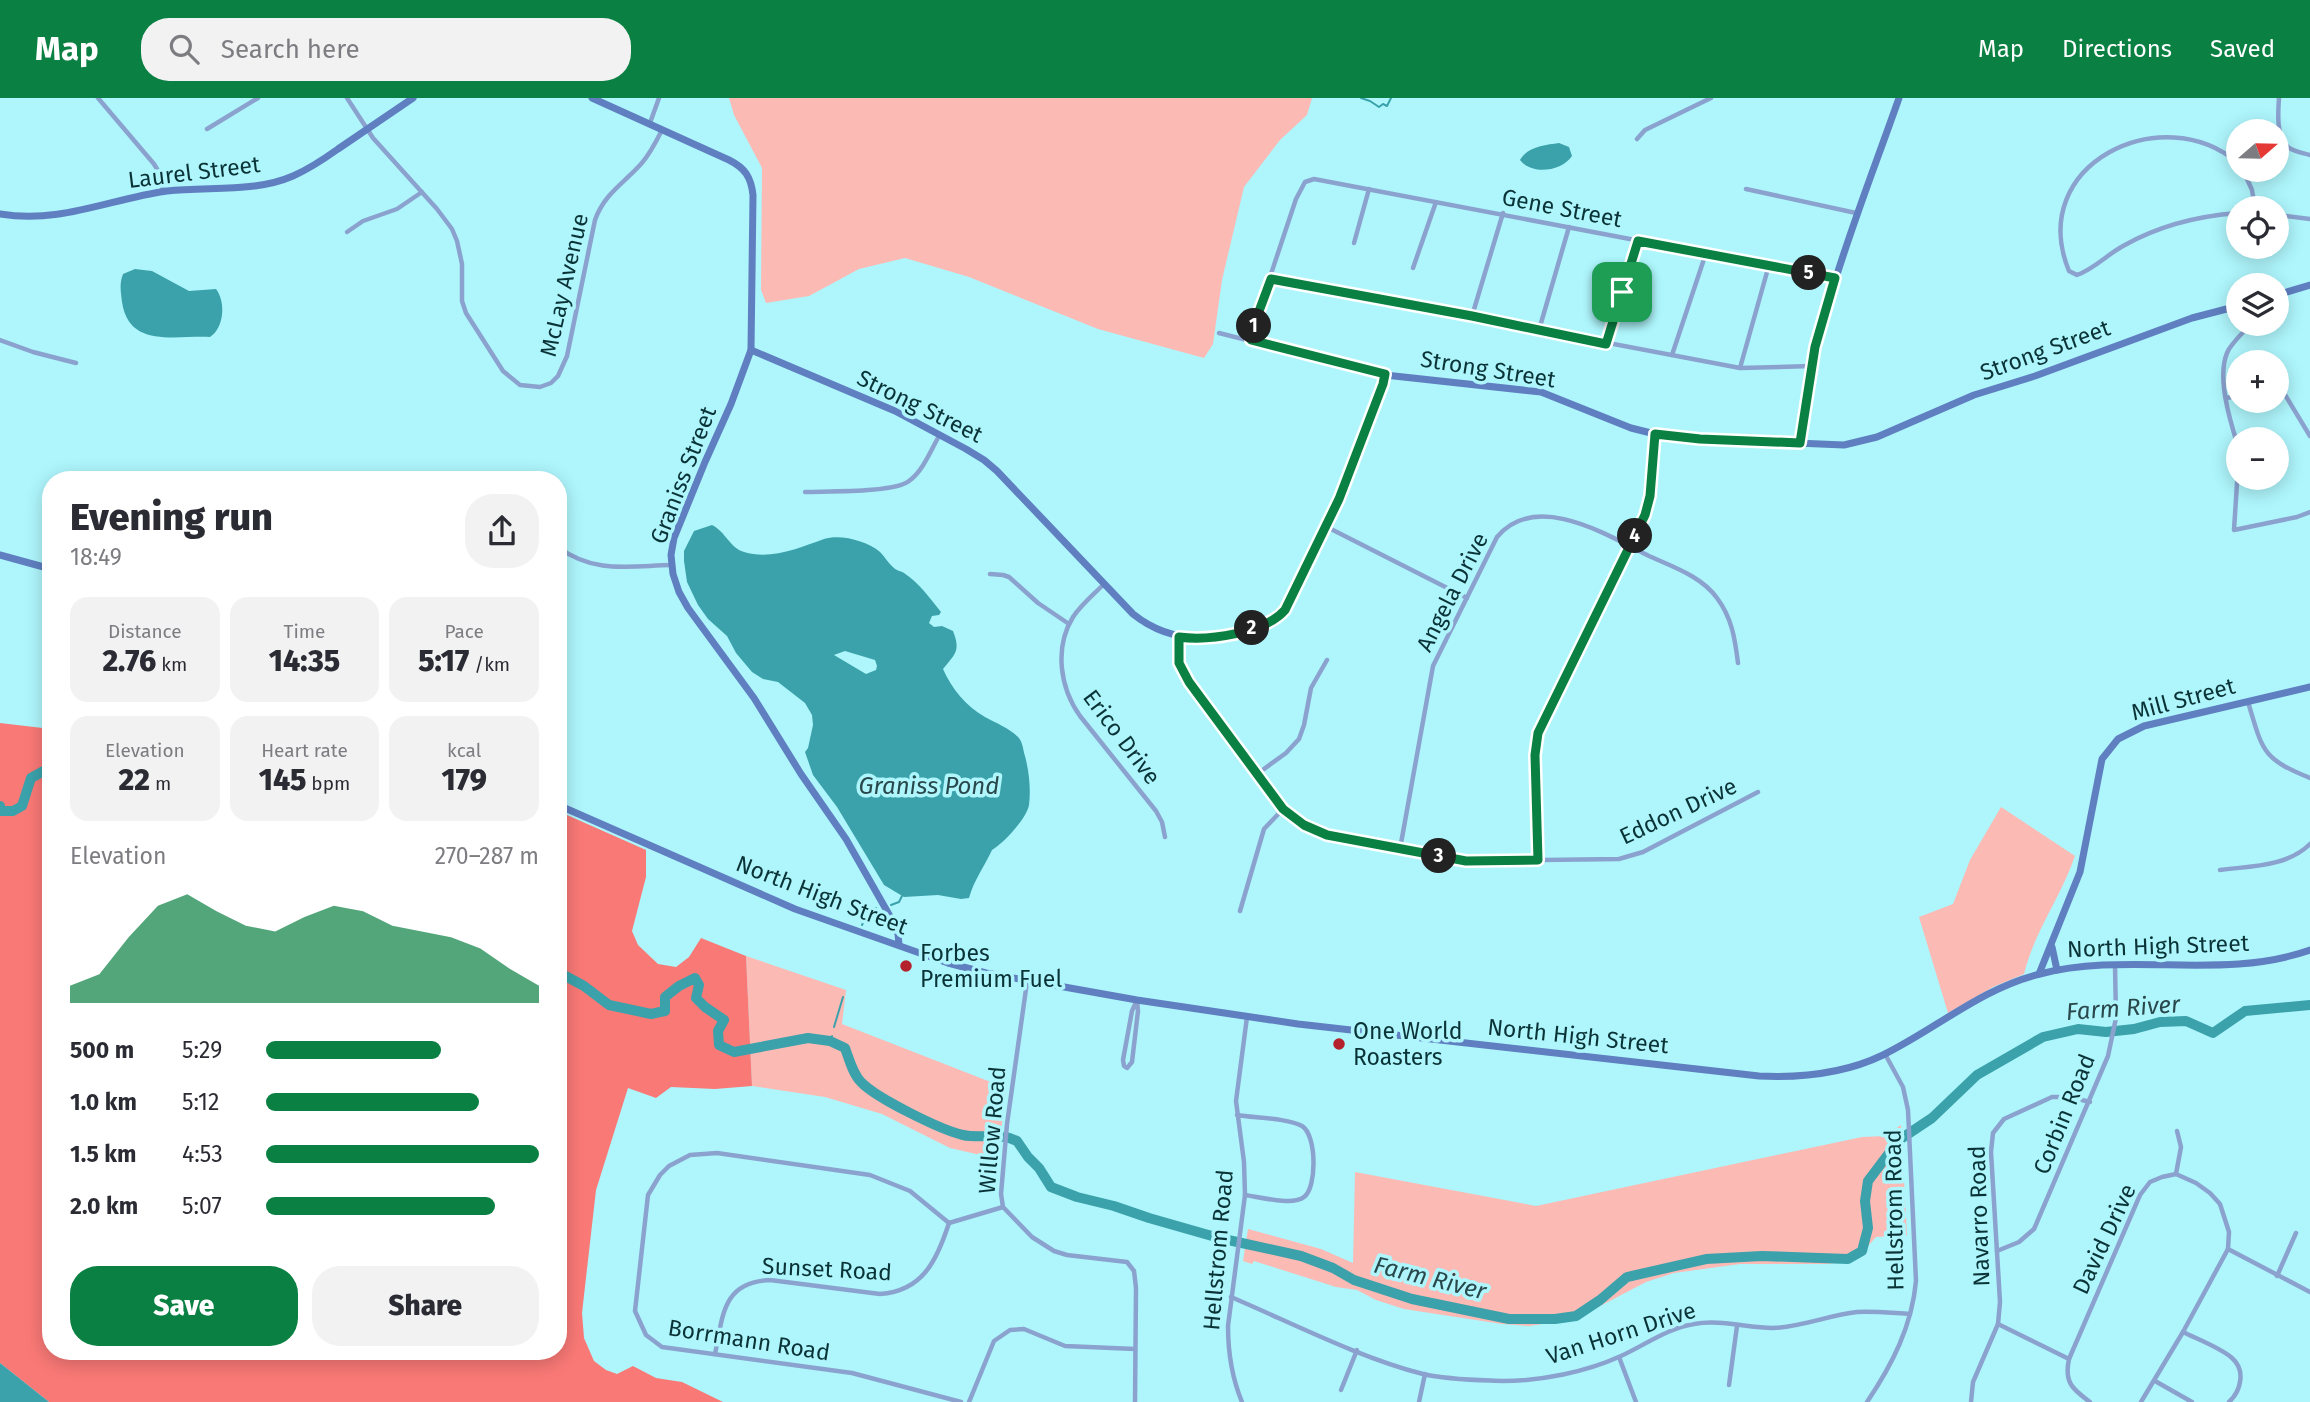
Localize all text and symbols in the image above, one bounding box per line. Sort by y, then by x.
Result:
search box [141,18,631,81]
text: Map [35,29,99,69]
icon: search [165,30,203,68]
text: Search here [221,34,360,65]
text: Map [1978,35,2024,63]
text: Directions [2062,35,2172,63]
text: Saved [2210,35,2275,63]
north arrow [2226,119,2289,182]
map controls [2226,119,2289,490]
street label: Laurel Street [126,150,262,194]
street label: Gene Street [1500,183,1625,233]
button: locate [2226,196,2289,259]
street label: McLay Avenue [534,211,594,359]
pin: 5 [1792,256,1826,290]
text: 5 [1803,261,1814,284]
pin [1592,262,1652,322]
icon: arrive [1603,273,1641,311]
button: layers [2226,273,2289,336]
pin: 1 [1236,308,1272,344]
street label: Strong Street [1976,313,2115,386]
text: 1 [1249,314,1258,337]
street label: Strong Street [1418,345,1558,394]
button: + [2226,350,2289,413]
street label: Strong Street [853,364,988,449]
street label: Graniss Street [644,402,722,548]
button: − [2226,427,2289,490]
text: Evening run [70,494,273,540]
button: share [465,494,539,568]
pin: 4 [1618,518,1652,554]
text: 4 [1629,524,1640,547]
street label: Angela Drive [1410,528,1494,656]
text: 18:49 [70,543,122,571]
pin: 2 [1234,610,1270,646]
text: 2 [1247,616,1256,639]
text: Distance [108,620,182,643]
text: Time [284,620,325,643]
text: Pace [444,620,484,643]
text: 2.76 [102,643,156,679]
text: 14:35 [269,643,340,679]
text: 5:17 [418,643,469,679]
text: km [156,653,187,676]
text: /km [469,653,510,676]
street label: Mill Street [2128,672,2239,726]
street label: Erico Drive [1077,684,1167,790]
text: Elevation [105,739,185,762]
text: Heart rate [261,739,348,762]
text: kcal [447,739,481,762]
text: 22 [118,762,150,798]
text: 145 [259,762,306,798]
text: 179 [442,762,487,798]
text: m [150,772,171,795]
text: bpm [306,772,350,795]
water label: Graniss Pond [859,772,999,800]
street label: Eddon Drive [1615,772,1741,850]
pin: 3 [1422,838,1456,874]
text: Elevation [70,842,166,870]
text: 270–287 m [435,842,539,870]
text: 3 [1434,844,1443,867]
street label: North High Street [732,849,913,941]
street label: North High Street [2067,929,2250,963]
place label: Forbes Premium Fuel [920,939,1062,993]
marker: Forbes Premium Fuel [898,958,914,974]
water label: Farm River [2065,990,2182,1026]
street label: North High Street [1486,1013,1671,1060]
place label: One World Roasters [1353,1017,1462,1071]
text: 500 m [70,1036,134,1064]
text: 5:29 [182,1036,222,1064]
marker: One World Roasters [1331,1036,1347,1052]
street label: Corbin Road [2027,1050,2101,1178]
street label: Willow Road [972,1065,1012,1195]
text: 1.0 km [70,1088,137,1116]
text: 5:12 [182,1088,219,1116]
street label: Hellstrom Road [1879,1129,1909,1291]
text: 1.5 km [70,1140,136,1168]
text: 4:53 [182,1140,223,1168]
street label: Navarro Road [1963,1145,1995,1287]
street label: Hellstrom Road [1197,1169,1239,1331]
street label: David Drive [2066,1179,2142,1299]
text: 2.0 km [70,1192,138,1220]
text: 5:07 [182,1192,222,1220]
water label: Farm River [1371,1251,1490,1306]
street label: Sunset Road [761,1252,893,1286]
button: Save [70,1266,298,1346]
button: Share [312,1266,539,1346]
street label: Van Horn Drive [1543,1296,1699,1370]
street label: Borrmann Road [666,1313,832,1367]

